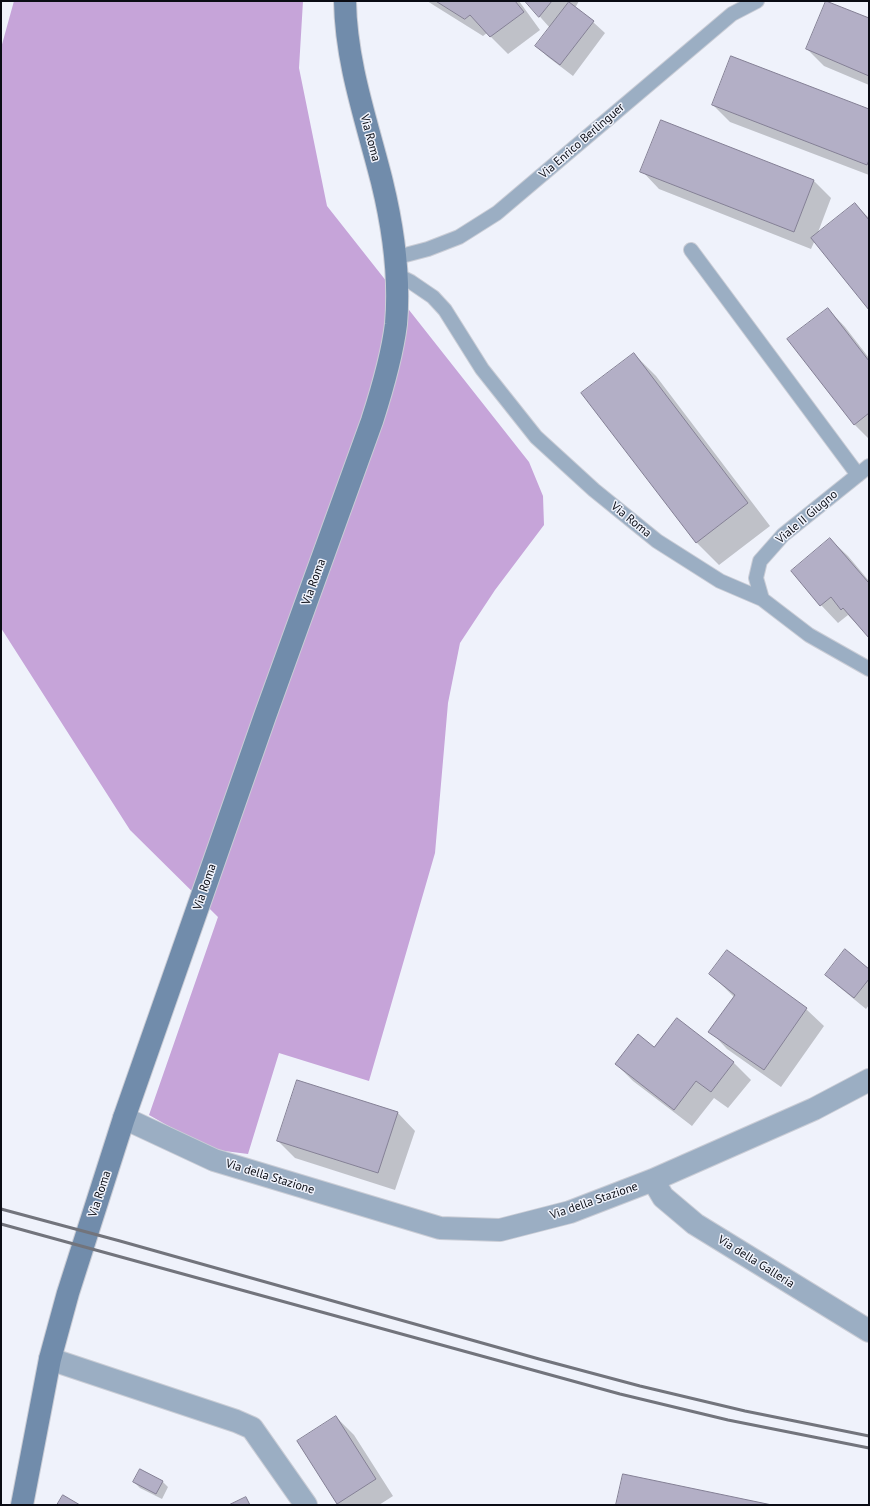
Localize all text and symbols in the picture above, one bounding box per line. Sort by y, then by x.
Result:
street label: Via Enrico Berlinguer [537,100,627,182]
street label: Via Roma [357,113,383,163]
street label: Viale II Giugno [773,487,841,547]
street label: Via Roma [608,499,654,541]
street label: Via Roma [299,557,329,607]
street label: Via Roma [190,862,220,912]
street label: Via della Stazione [224,1157,316,1197]
street label: Via Roma [86,1169,114,1219]
street label: Via della Stazione [548,1179,640,1223]
street label: Via della Galleria [715,1233,797,1291]

